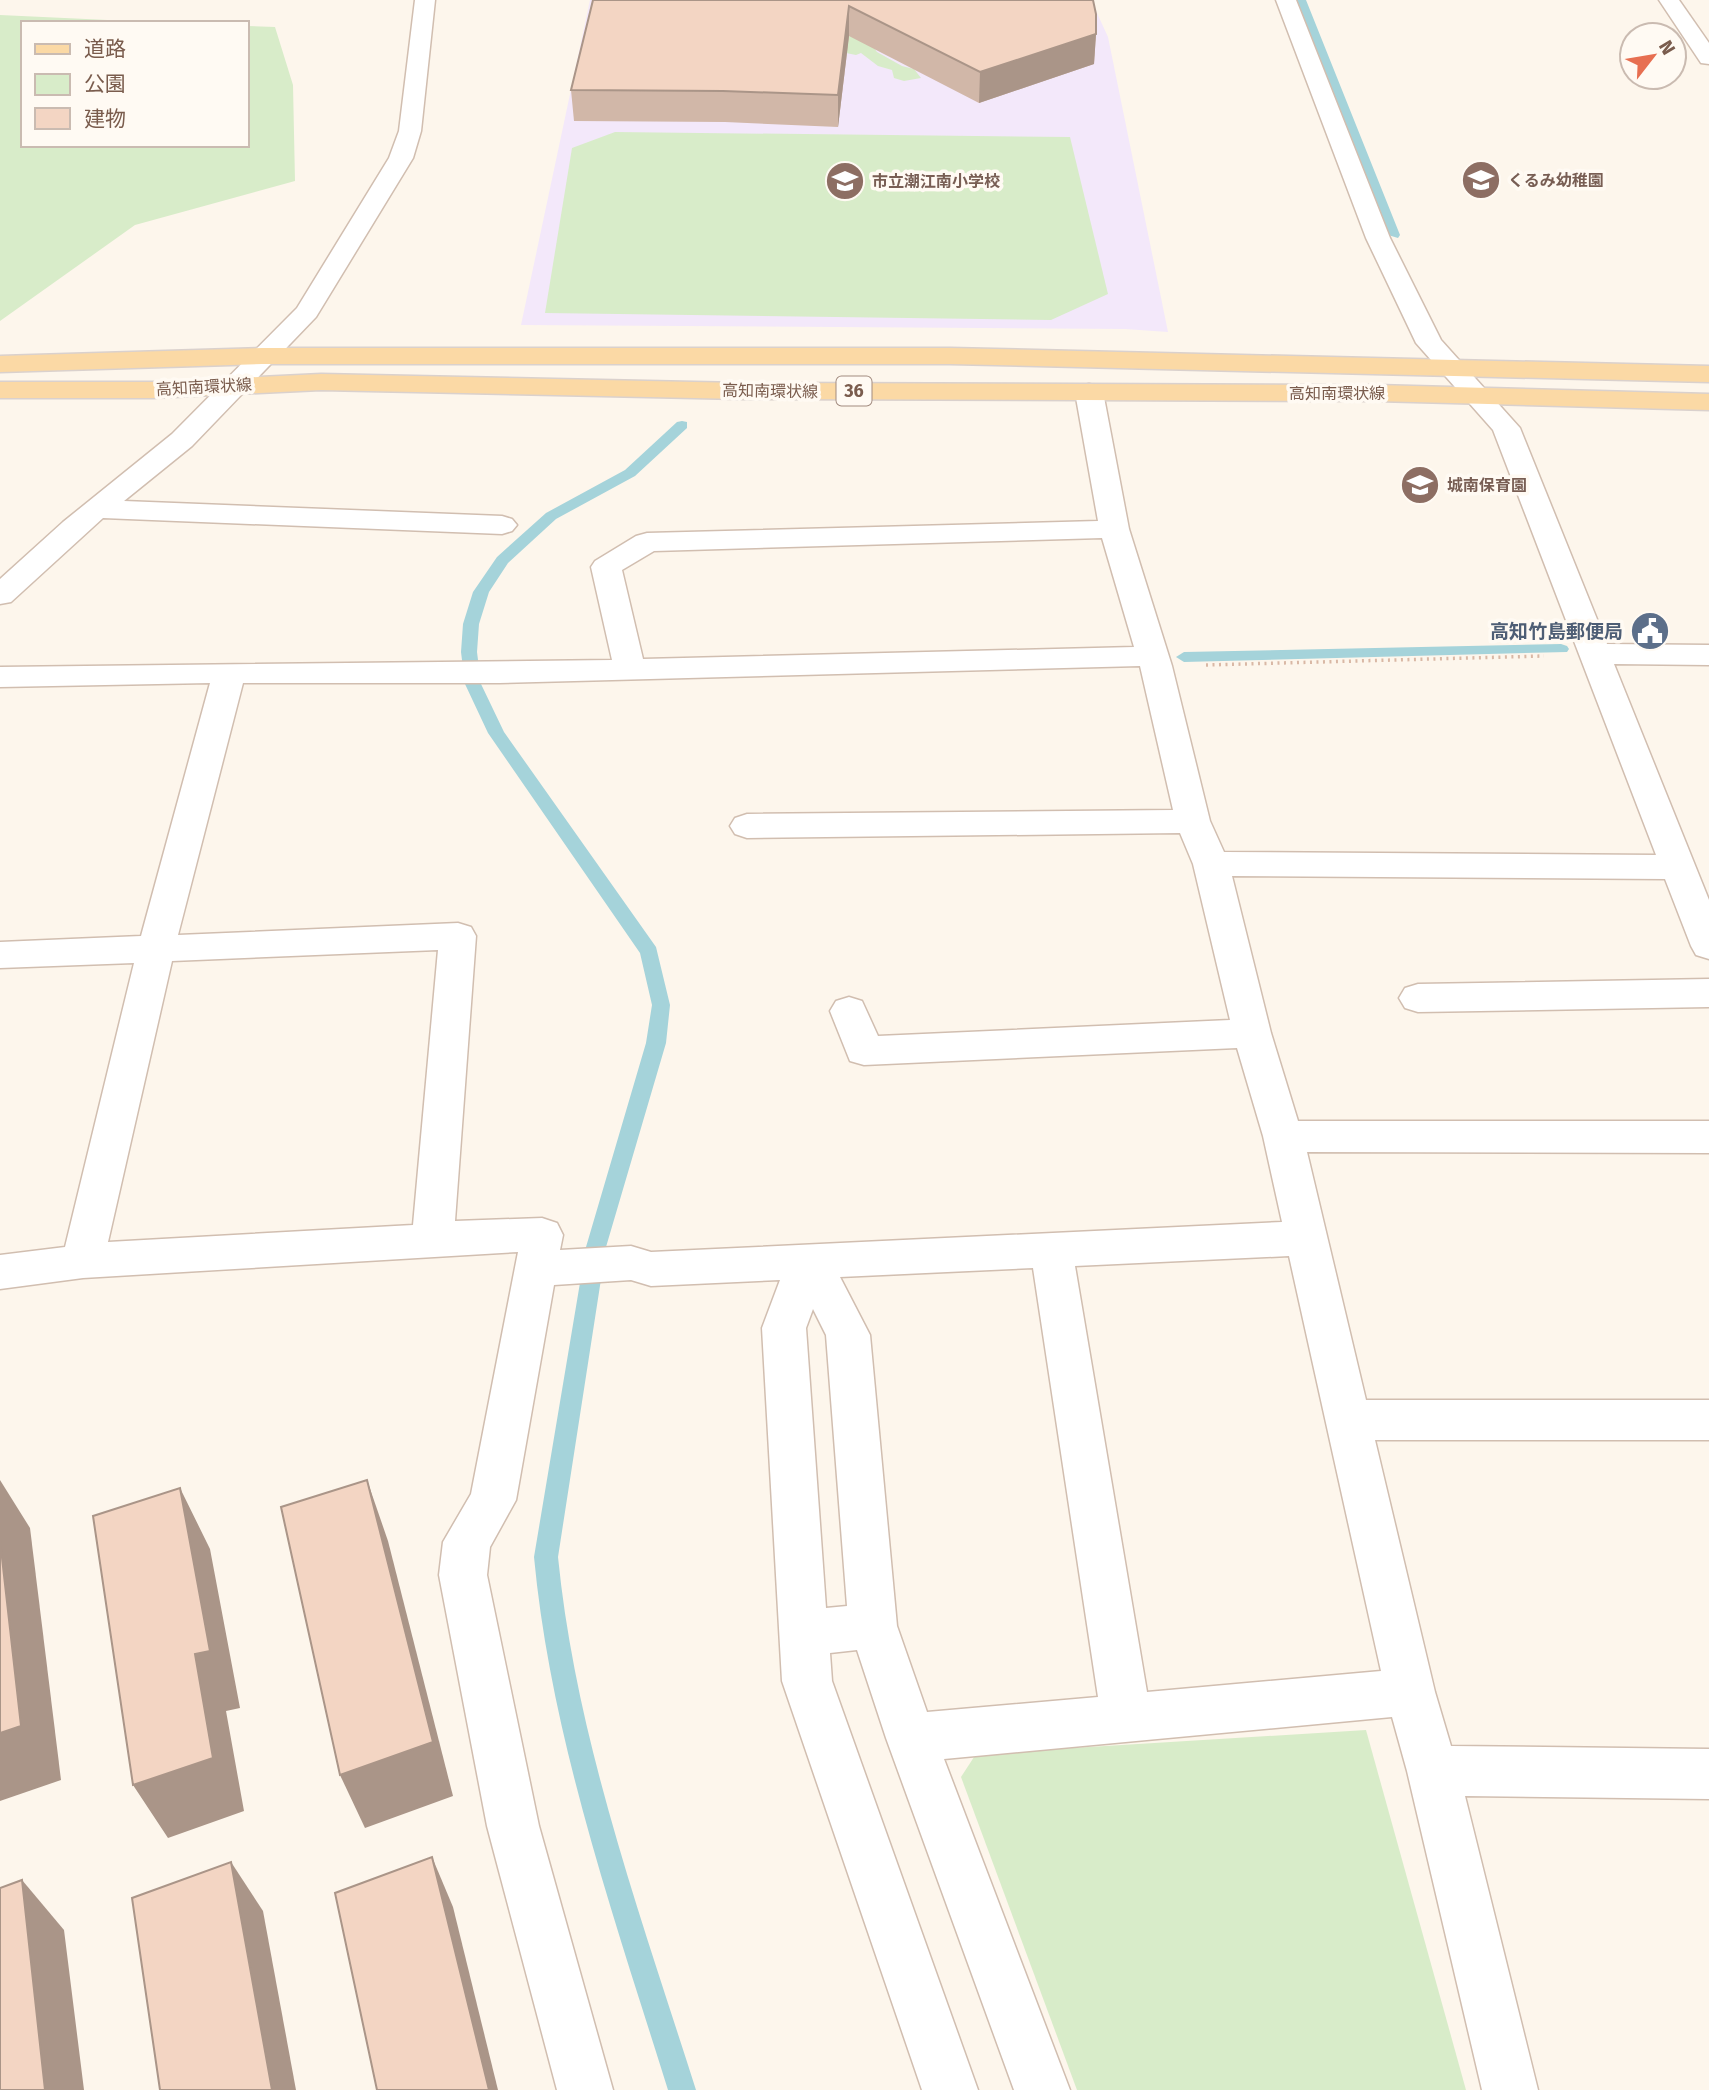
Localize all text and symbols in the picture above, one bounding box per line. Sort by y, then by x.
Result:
legend [21,21,248,147]
north arrow [1618,21,1688,91]
text: 道路 [84,36,126,62]
text: N [1654,36,1680,59]
text: 公園 [84,71,126,97]
text: 建物 [84,106,126,132]
school or university icon: くるみ幼稚園 [1460,159,1502,201]
school or university icon: 市立潮江南小学校 [824,160,866,202]
place label: くるみ幼稚園 [1508,171,1604,190]
place label: 市立潮江南小学校 [872,172,1000,191]
street label: 高知南環状線 [156,375,252,399]
road number: 36 [836,376,872,405]
street label: 高知南環状線 [722,381,818,401]
street label: 高知南環状線 [1289,384,1385,403]
school or university icon: 城南保育園 [1399,464,1441,506]
place label: 城南保育園 [1447,476,1527,495]
public building icon: 高知竹島郵便局 [1629,610,1671,652]
place label: 高知竹島郵便局 [1490,620,1623,643]

